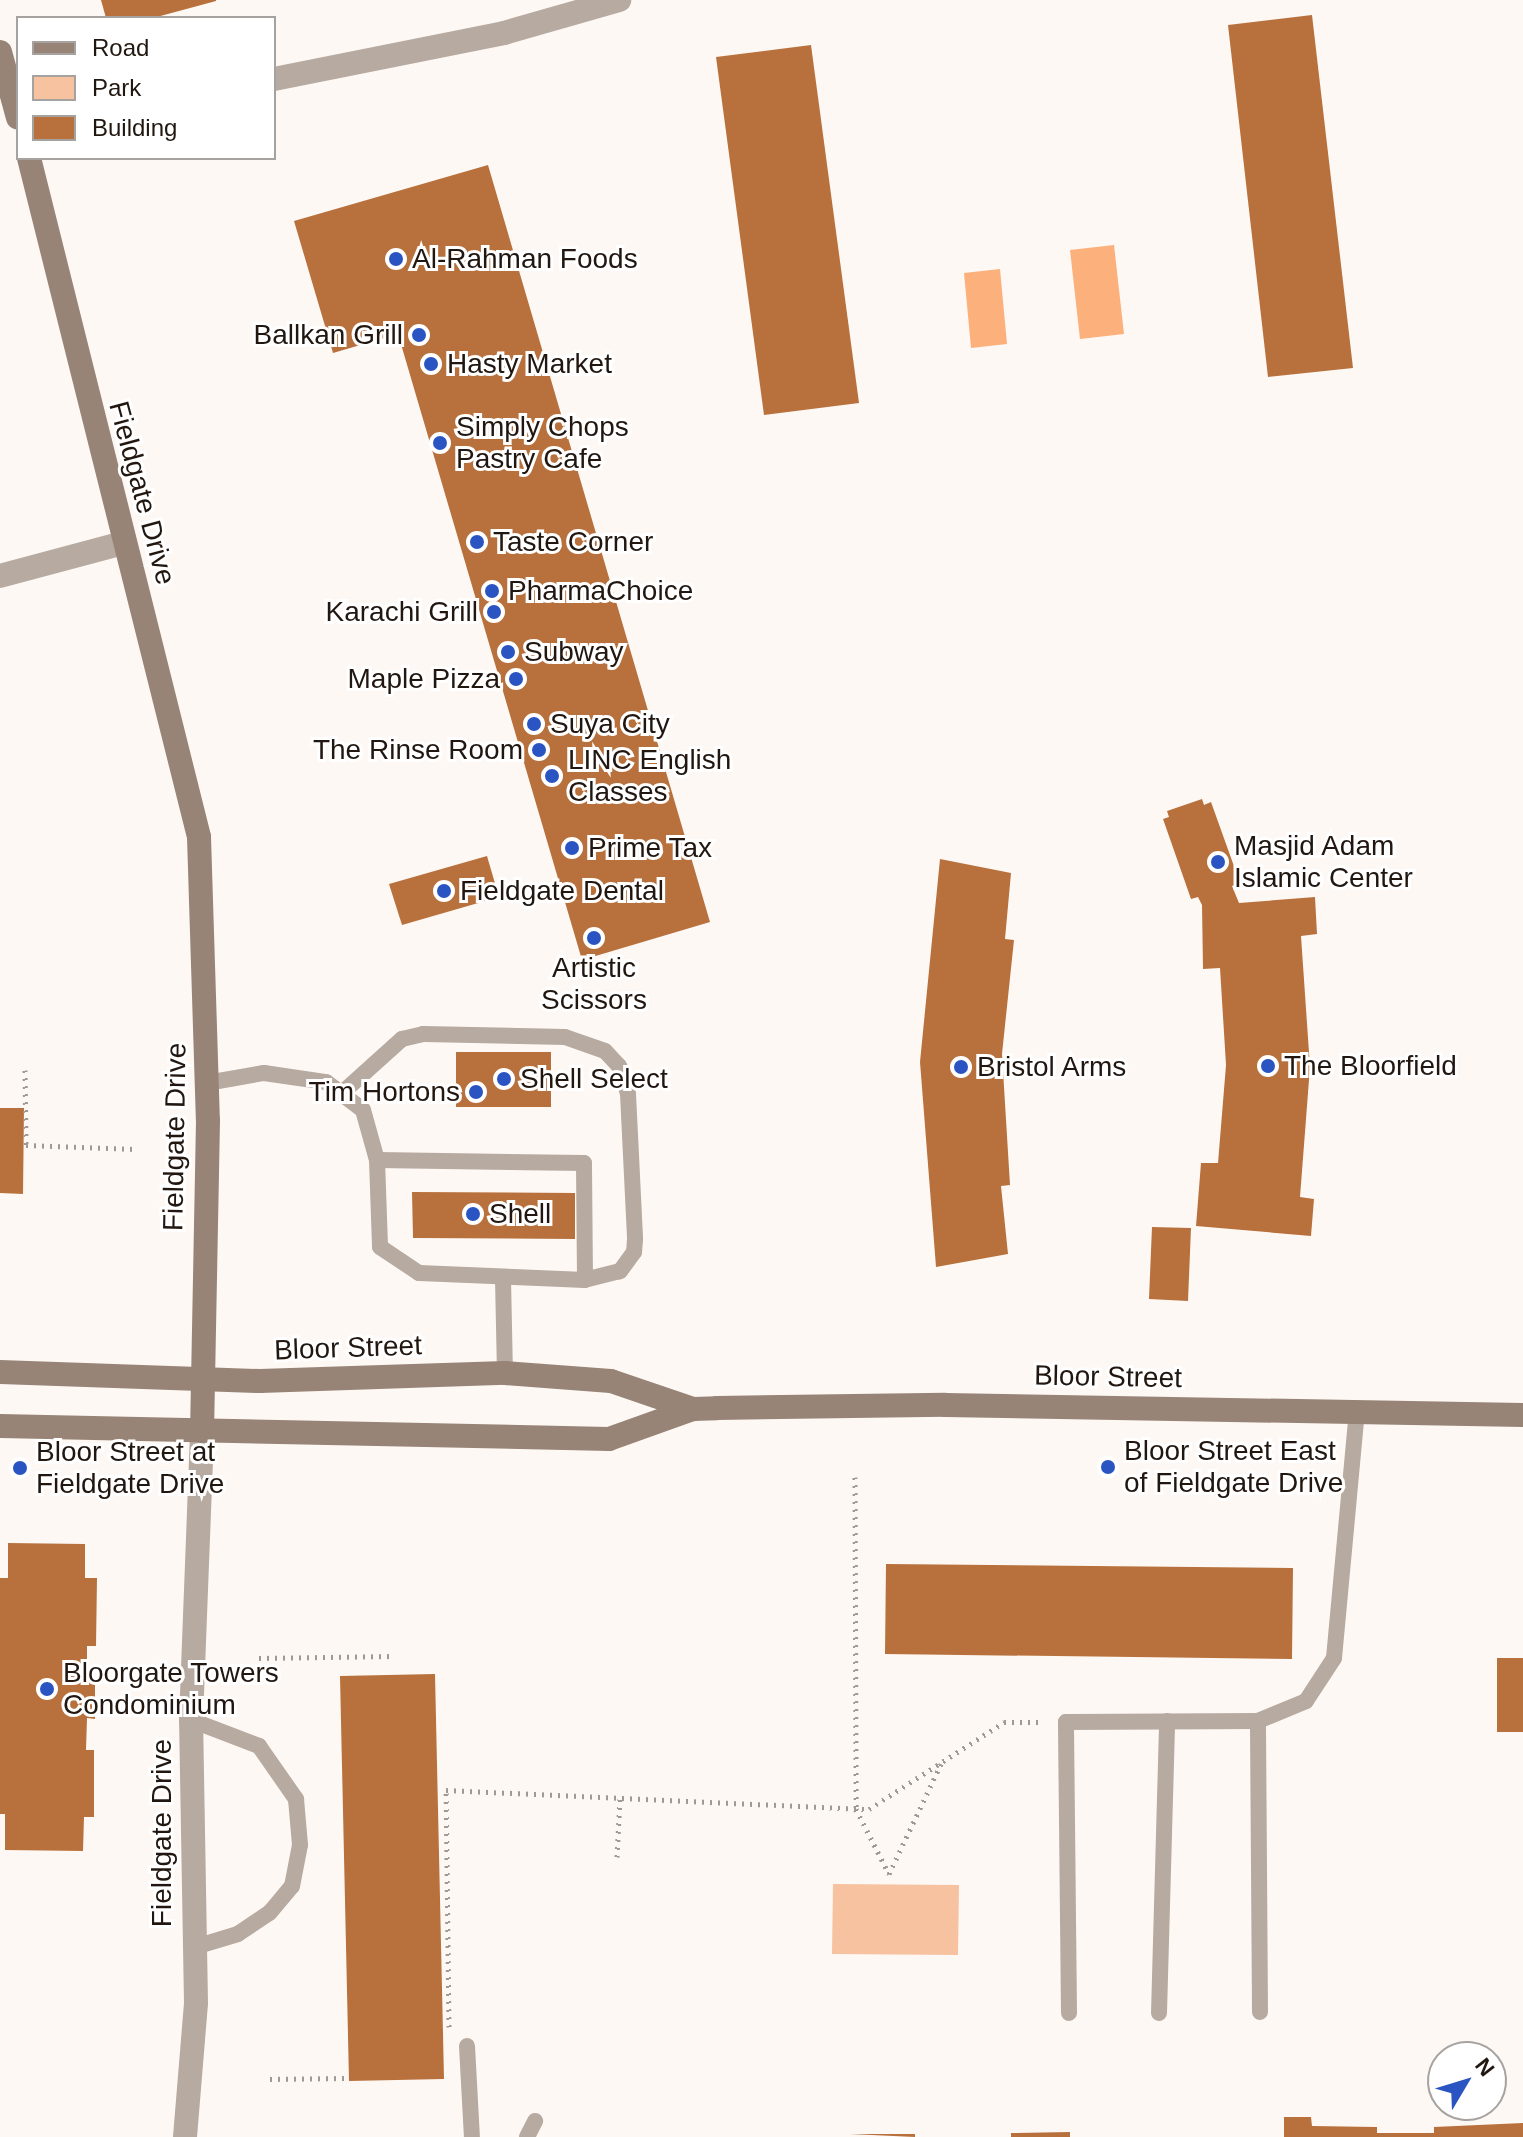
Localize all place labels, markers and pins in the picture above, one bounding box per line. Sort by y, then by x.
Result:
place label: Al-Rahman Foods [412,242,638,276]
marker: Al-Rahman Foods [387,250,405,268]
place label: Ballkan Grill [254,318,403,352]
marker: Ballkan Grill [410,326,428,344]
place label: Hasty Market [447,347,612,381]
marker: Hasty Market [422,355,440,373]
place label: Simply Chops Pastry Cafe [456,410,629,476]
marker: Simply Chops Pastry Cafe [431,434,449,452]
place label: Taste Corner [493,525,653,559]
marker: Taste Corner [468,533,486,551]
place label: PharmaChoice [508,574,693,608]
marker: PharmaChoice [483,582,501,600]
place label: Karachi Grill [326,595,478,629]
marker: Karachi Grill [485,603,503,621]
place label: Subway [524,635,624,669]
marker: Subway [499,643,517,661]
place label: Maple Pizza [347,662,500,696]
marker: Maple Pizza [507,670,525,688]
place label: Suya City [550,707,670,741]
marker: Suya City [525,715,543,733]
place label: The Rinse Room [313,733,523,767]
marker: The Rinse Room [530,741,548,759]
place label: LINC English Classes [568,743,731,809]
marker: LINC English Classes [543,767,561,785]
place label: Masjid Adam Islamic Center [1234,829,1413,895]
place label: Prime Tax [588,831,712,865]
marker: Prime Tax [563,839,581,857]
marker: Masjid Adam Islamic Center [1209,853,1227,871]
place label: Fieldgate Dental [460,874,664,908]
marker: Fieldgate Dental [435,882,453,900]
marker: Artistic Scissors [585,929,603,947]
place label: Artistic Scissors [541,951,647,1017]
place label: The Bloorfield [1284,1049,1457,1083]
place label: Bristol Arms [977,1050,1128,1084]
marker: The Bloorfield [1259,1057,1277,1075]
marker: Bristol Arms [952,1058,970,1076]
place label: Shell Select [520,1062,668,1096]
marker: Shell Select [495,1070,513,1088]
place label: Tim Hortons [309,1075,460,1109]
marker: Tim Hortons [467,1083,485,1101]
place label: Shell [489,1197,551,1231]
marker: Shell [464,1205,482,1223]
place label: Bloor Street East of Fieldgate Drive [1124,1434,1343,1500]
place label: Bloor Street at Fieldgate Drive [36,1435,224,1501]
marker: Bloor Street East of Fieldgate Drive [1099,1458,1117,1476]
marker: Bloor Street at Fieldgate Drive [11,1459,29,1477]
place label: Bloorgate Towers Condominium [63,1656,279,1722]
marker: Bloorgate Towers Condominium [38,1680,56,1698]

